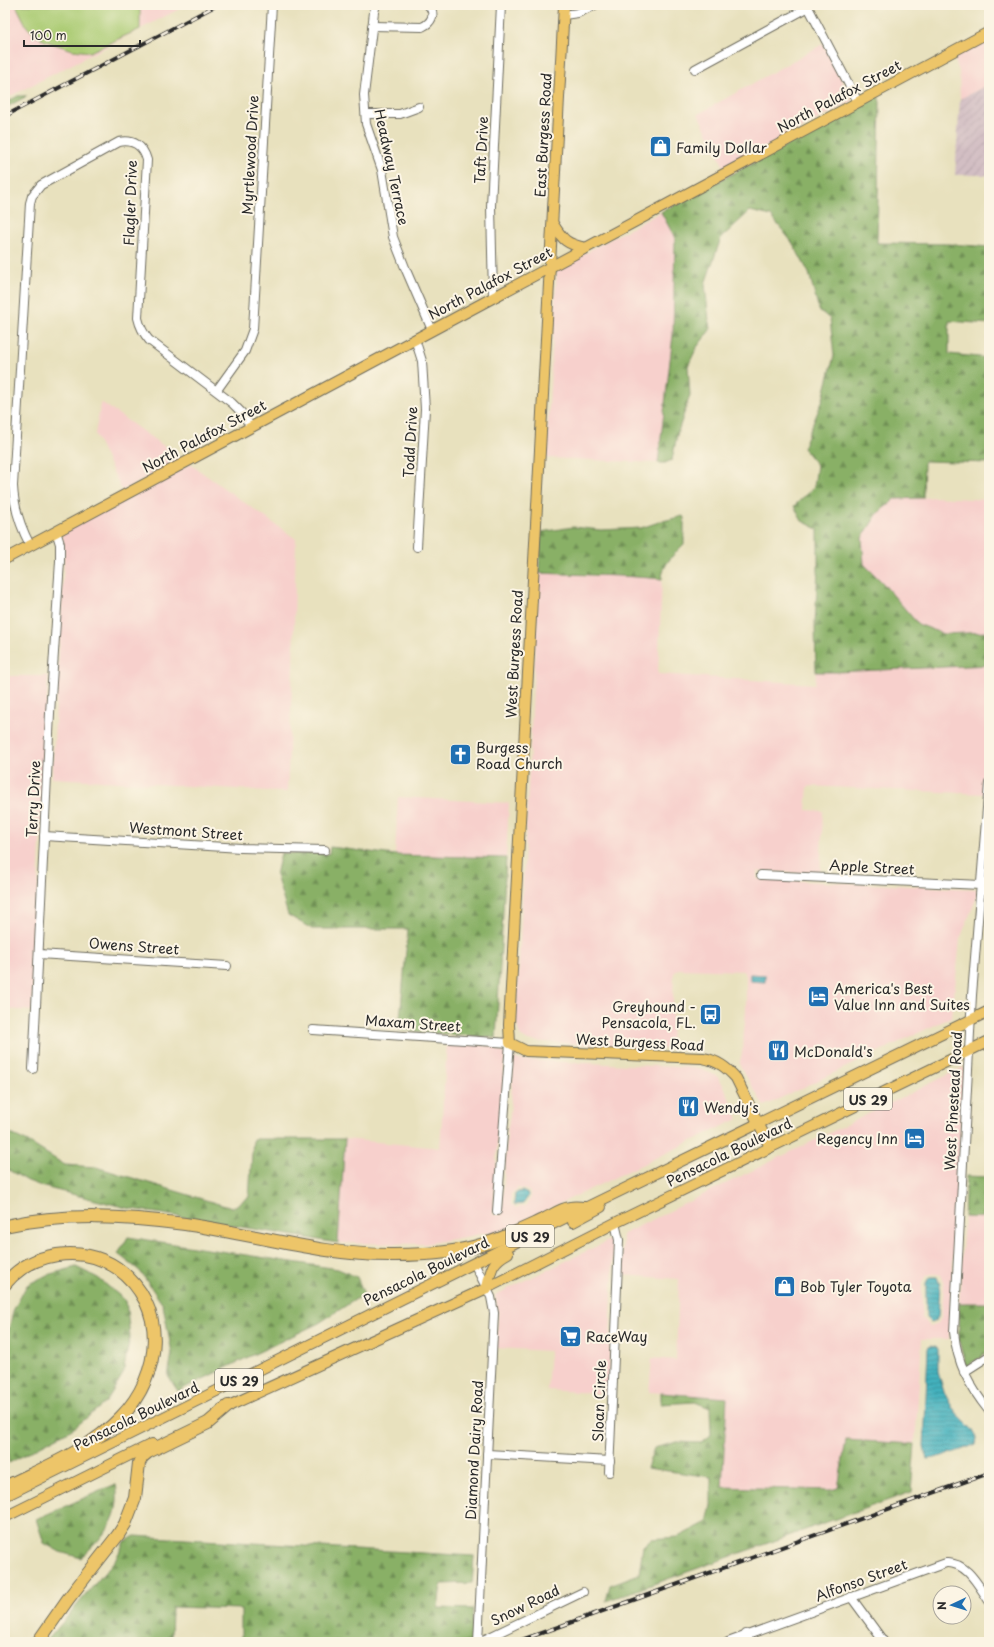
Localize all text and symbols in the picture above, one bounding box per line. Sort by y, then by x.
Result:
scale bar [24,22,140,48]
text: 100 m [30,26,67,44]
street label: North Palafox Street [773,54,905,138]
street label: East Burgess Road [529,72,557,198]
street label: Myrtlewood Drive [236,95,264,215]
street label: Headway Terrace [369,107,415,227]
street label: Taft Drive [469,116,493,184]
shop icon: Family Dollar [647,134,673,160]
place label: Family Dollar [676,137,768,158]
street label: Flagler Drive [118,160,142,246]
street label: North Palafox Street [424,241,556,325]
street label: North Palafox Street [138,394,270,478]
street label: Todd Drive [398,405,422,478]
street label: West Burgess Road [500,589,528,719]
place label: Burgess Road Church [476,737,563,774]
church icon: Burgess Road Church [447,742,473,768]
street label: Terry Drive [20,760,46,838]
street label: Westmont Street [128,817,244,845]
street label: Apple Street [829,854,915,880]
street label: Owens Street [88,932,180,960]
place label: America's Best Value Inn and Suites [834,978,970,1015]
hotel icon: America's Best Value Inn and Suites [806,983,832,1009]
place label: Greyhound - Pensacola, FL. [601,996,696,1033]
bus stop icon: Greyhound - Pensacola, FL. [698,1001,724,1027]
street label: Maxam Street [364,1009,462,1037]
street label: West Burgess Road [575,1028,705,1056]
street label: West Pinestead Road [939,1031,967,1171]
restaurant icon: McDonald's [766,1038,792,1064]
place label: McDonald's [794,1041,873,1062]
road number: US 29 [844,1088,892,1110]
restaurant icon: Wendy's [675,1094,701,1120]
place label: Wendy's [704,1097,759,1118]
street label: Pensacola Boulevard [662,1112,796,1192]
hotel icon: Regency Inn [901,1125,927,1151]
place label: Regency Inn [817,1128,898,1149]
road number: US 29 [506,1225,554,1247]
street label: Pensacola Boulevard [359,1231,493,1311]
shop icon: Bob Tyler Toyota [772,1273,798,1299]
place label: Bob Tyler Toyota [800,1276,912,1297]
supermarket icon: RaceWay [558,1323,584,1349]
place label: RaceWay [586,1326,648,1347]
street label: Sloan Circle [587,1359,611,1442]
road number: US 29 [215,1369,263,1391]
street label: Pensacola Boulevard [69,1376,203,1456]
street label: Diamond Dairy Road [460,1380,488,1520]
street label: Alfonso Street [812,1553,910,1606]
street label: Snow Road [487,1579,563,1631]
north arrow [932,1585,972,1625]
text: N [933,1601,950,1611]

